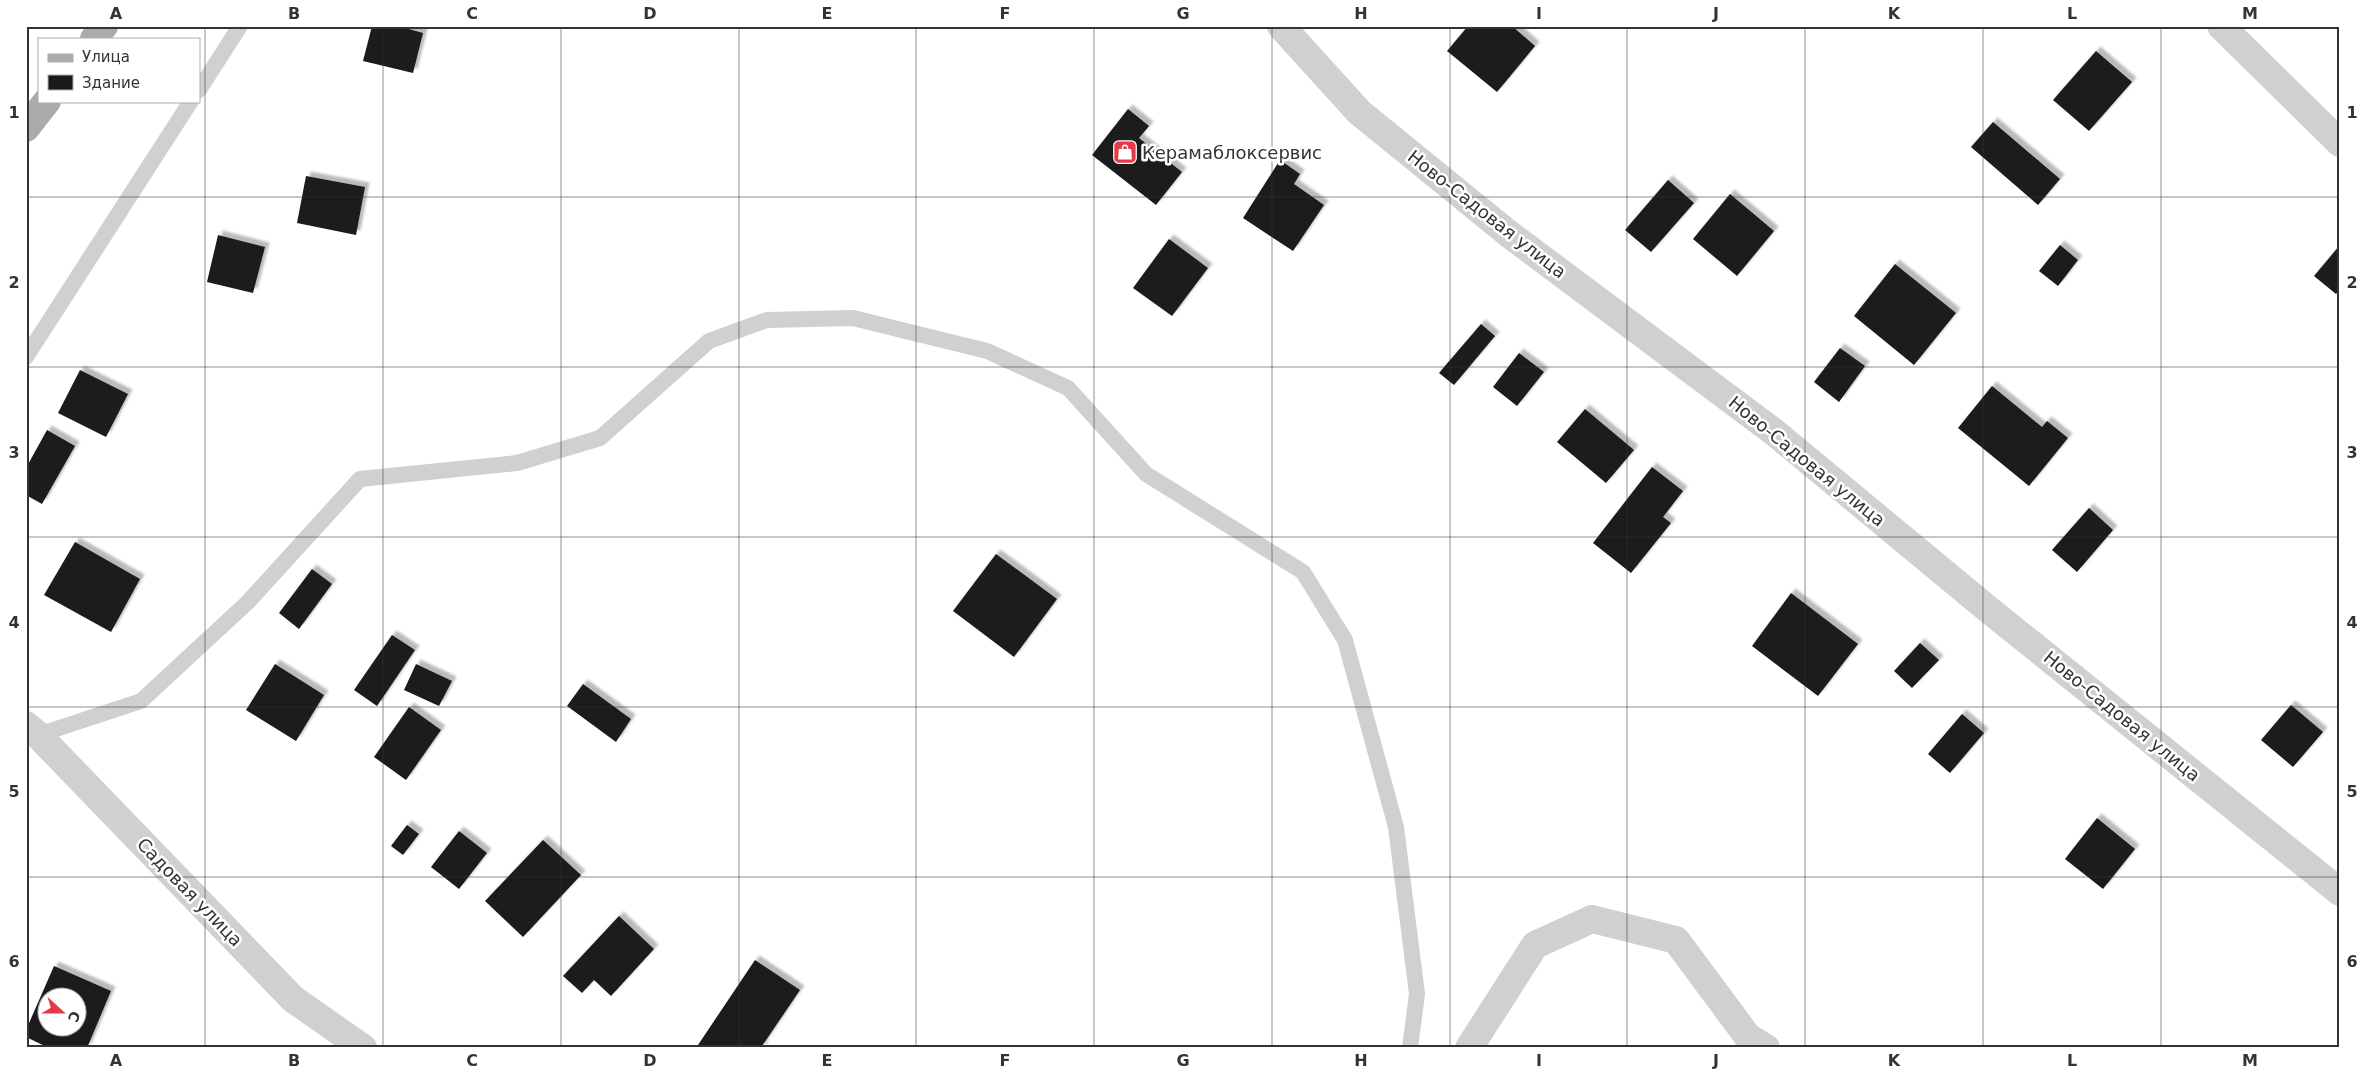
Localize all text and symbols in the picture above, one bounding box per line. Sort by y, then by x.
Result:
text: A [110,4,123,23]
text: B [288,4,300,23]
text: C [466,4,478,23]
text: D [643,4,657,23]
text: E [822,4,832,23]
text: F [1000,4,1010,23]
text: G [1176,4,1190,23]
text: H [1354,4,1368,23]
text: I [1536,4,1542,23]
text: J [1712,4,1719,23]
text: K [1888,4,1901,23]
text: L [2067,4,2077,23]
text: M [2242,4,2258,23]
legend [38,38,200,102]
text: Улица [82,48,130,66]
text: Здание [82,74,140,92]
text: 1 [8,103,20,122]
text: 1 [2346,103,2358,122]
shop icon: Керамаблоксервис [1112,139,1138,165]
place label: Керамаблоксервис [1142,142,1322,163]
street label: Ново-Садовая улица [1404,146,1570,282]
text: 2 [8,273,20,292]
text: 2 [2346,273,2358,292]
street label: Ново-Садовая улица [1725,391,1889,531]
text: 3 [8,443,20,462]
text: 3 [2346,443,2358,462]
text: 4 [8,613,20,632]
text: 4 [2346,613,2358,632]
street label: Ново-Садовая улица [2040,646,2204,786]
text: 5 [8,782,20,801]
text: 5 [2346,782,2358,801]
street label: Садовая улица [133,833,247,951]
text: 6 [8,952,20,971]
text: 6 [2346,952,2358,971]
north arrow [38,986,88,1036]
text: С [65,1009,83,1024]
text: A [110,1051,123,1070]
text: B [288,1051,300,1070]
text: C [466,1051,478,1070]
text: D [643,1051,657,1070]
text: E [822,1051,832,1070]
text: F [1000,1051,1010,1070]
text: G [1176,1051,1190,1070]
text: H [1354,1051,1368,1070]
text: I [1536,1051,1542,1070]
text: J [1712,1051,1719,1070]
text: K [1888,1051,1901,1070]
text: L [2067,1051,2077,1070]
text: M [2242,1051,2258,1070]

